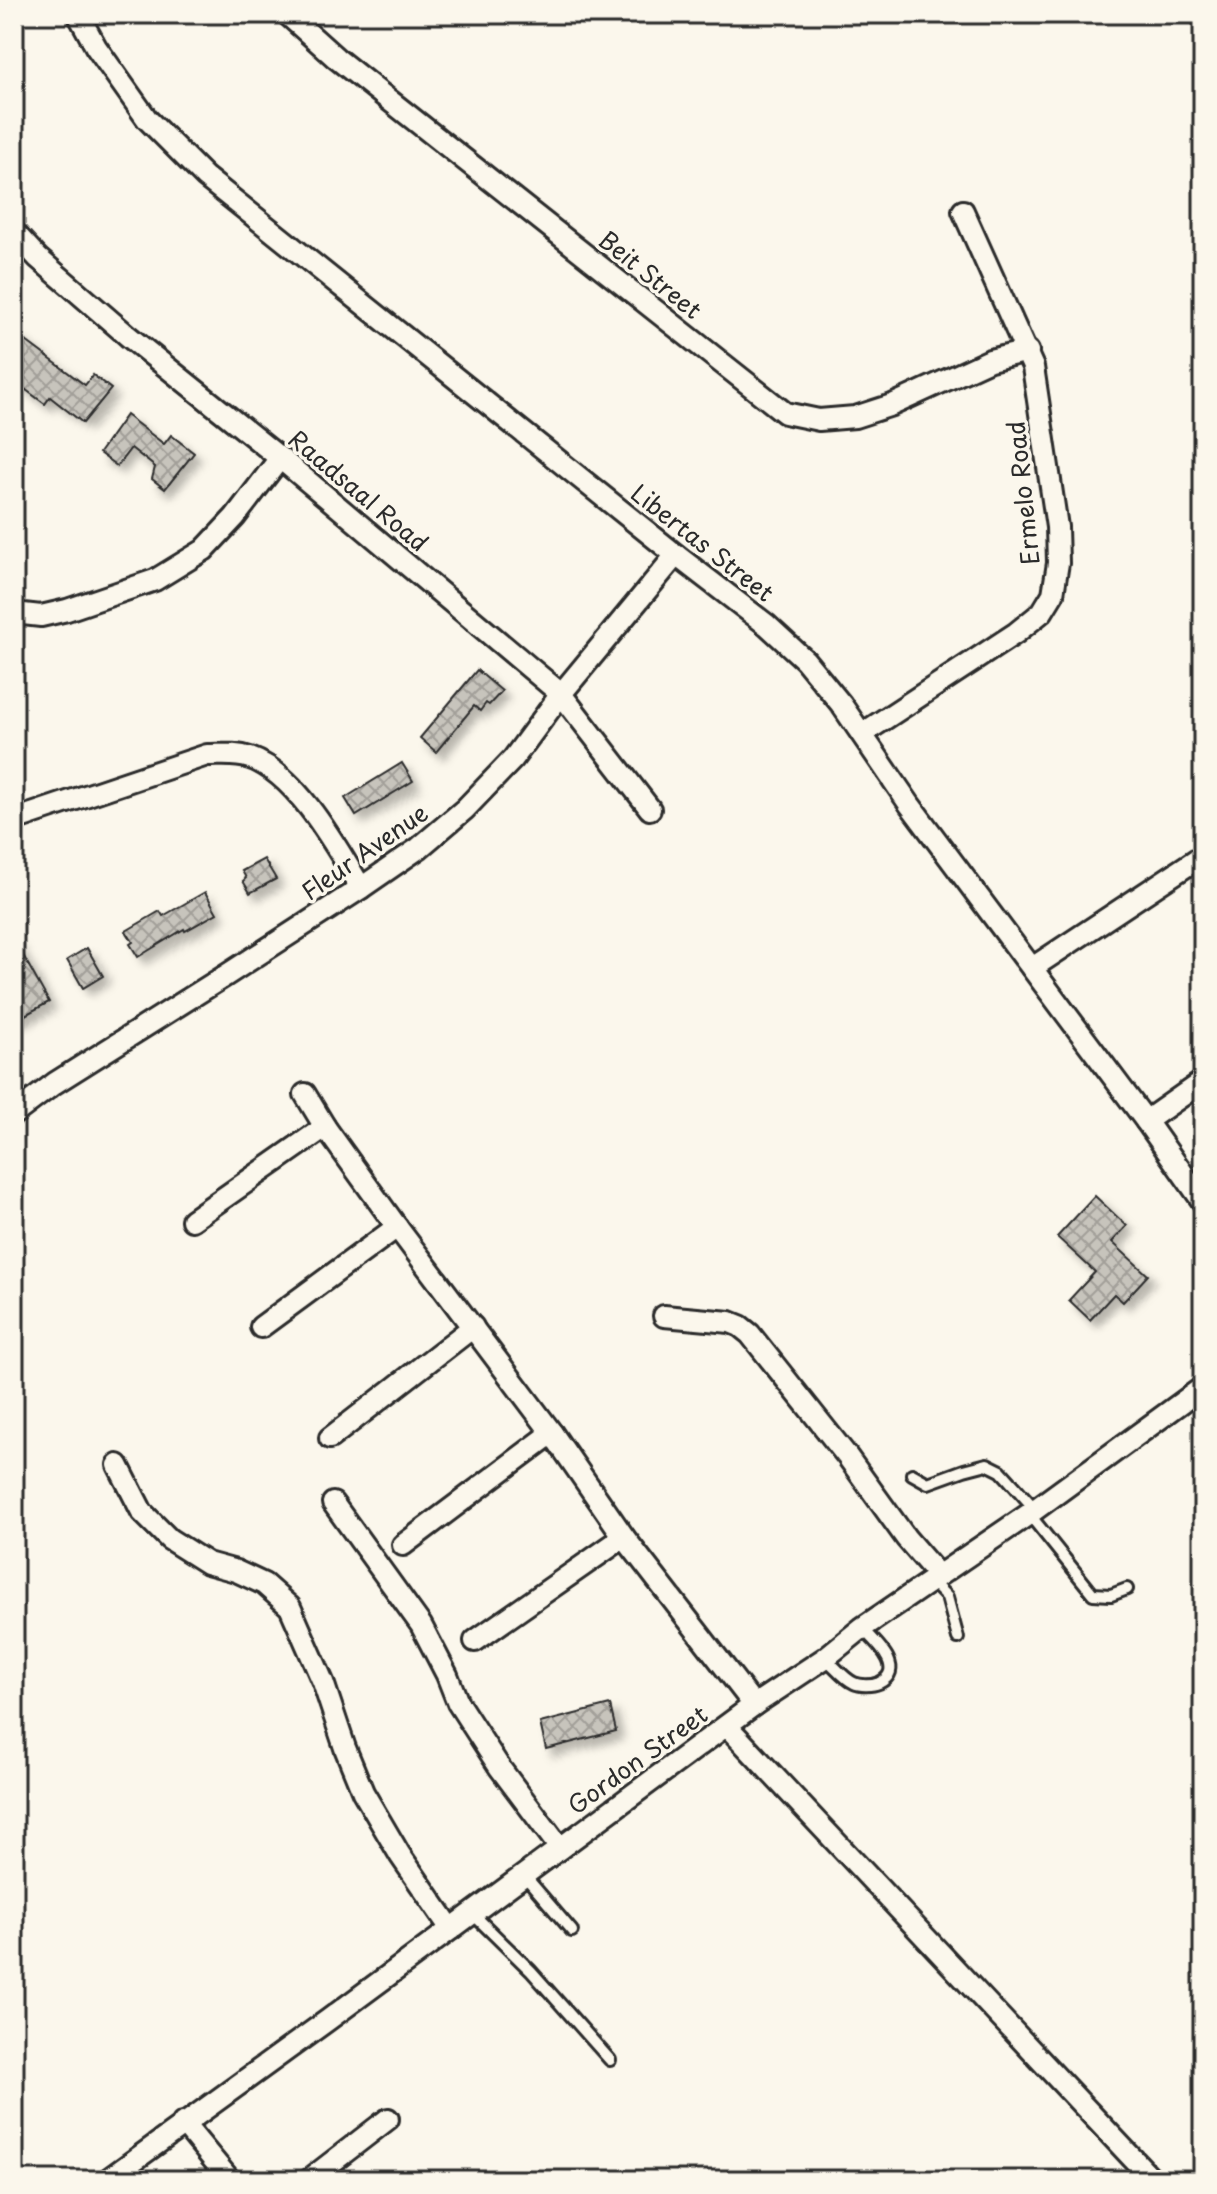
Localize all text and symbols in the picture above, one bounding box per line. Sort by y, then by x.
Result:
street label: Beit Street [592,221,710,327]
street label: Ermelo Road [997,419,1047,567]
street label: Raadsaal Road [281,421,437,559]
street label: Libertas Street [624,475,782,610]
street label: Fleur Avenue [293,794,435,908]
street label: Gordon Street [560,1696,715,1822]

